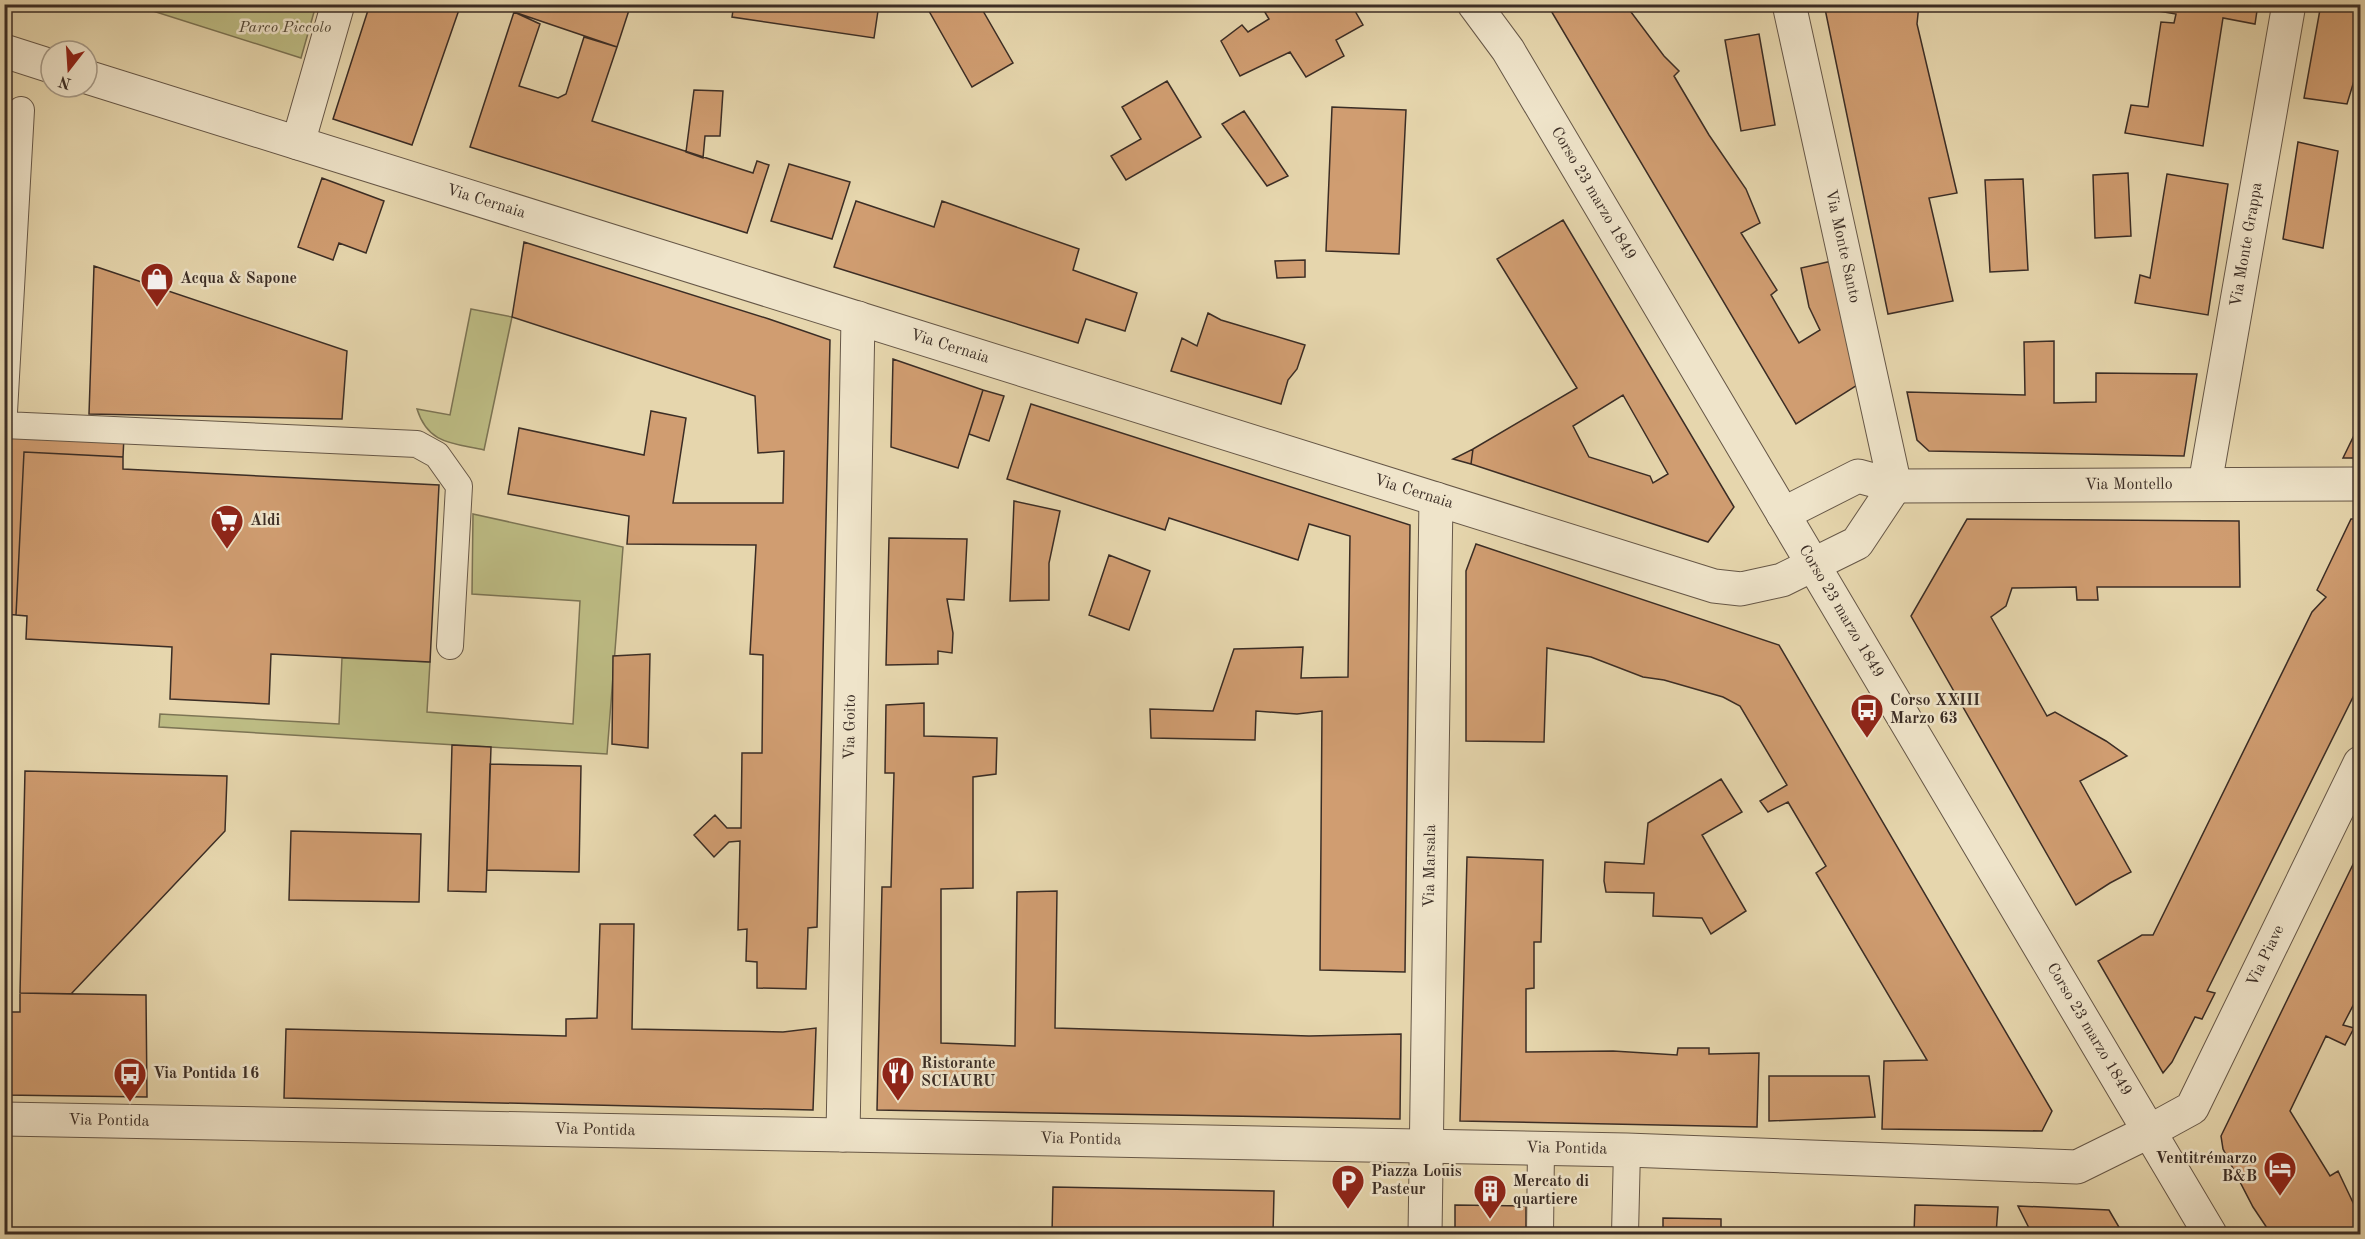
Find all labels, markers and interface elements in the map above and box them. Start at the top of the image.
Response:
park label: Parco Piccolo [238,20,331,36]
north arrow [39,39,99,99]
text: N [56,72,73,91]
street label: Corso 23 marzo 1849 [1548,124,1639,263]
street label: Via Monte Grappa [2228,181,2266,308]
street label: Via Cernaia [444,182,527,222]
street label: Via Monte Santo [1822,188,1863,305]
shop icon: Acqua & Sapone [139,261,175,308]
place label: Acqua & Sapone [180,271,297,287]
street label: Via Cernaia [908,327,991,367]
street label: Via Cernaia [1372,472,1455,512]
street label: Via Montello [2085,477,2173,493]
supermarket icon: Aldi [209,503,245,550]
place label: Aldi [250,513,281,529]
street label: Corso 23 marzo 1849 [1795,542,1886,681]
bus stop icon: Corso XXIII Marzo 63 [1849,692,1885,739]
place label: Corso XXIII Marzo 63 [1890,693,1980,727]
street label: Via Goito [842,694,859,760]
street label: Via Marsala [1422,824,1439,908]
street label: Via Piave [2244,923,2288,989]
street label: Corso 23 marzo 1849 [2043,960,2134,1099]
restaurant icon: Ristorante SCIAURU [880,1055,916,1102]
bus stop icon: Via Pontida 16 [112,1056,148,1103]
place label: Ristorante SCIAURU [921,1056,996,1090]
place label: Via Pontida 16 [153,1066,259,1082]
street label: Via Pontida [68,1112,150,1130]
street label: Via Pontida [554,1122,636,1139]
street label: Via Pontida [1040,1131,1122,1148]
street label: Via Pontida [1526,1140,1608,1158]
hotel icon: Ventitrémarzo B&B [2262,1150,2298,1197]
place label: Ventitrémarzo B&B [2156,1151,2257,1185]
parking icon: Piazza Louis Pasteur [1330,1163,1366,1210]
place label: Piazza Louis Pasteur [1371,1164,1462,1198]
building icon: Mercato di quartiere [1472,1173,1508,1220]
place label: Mercato di quartiere [1513,1174,1589,1208]

